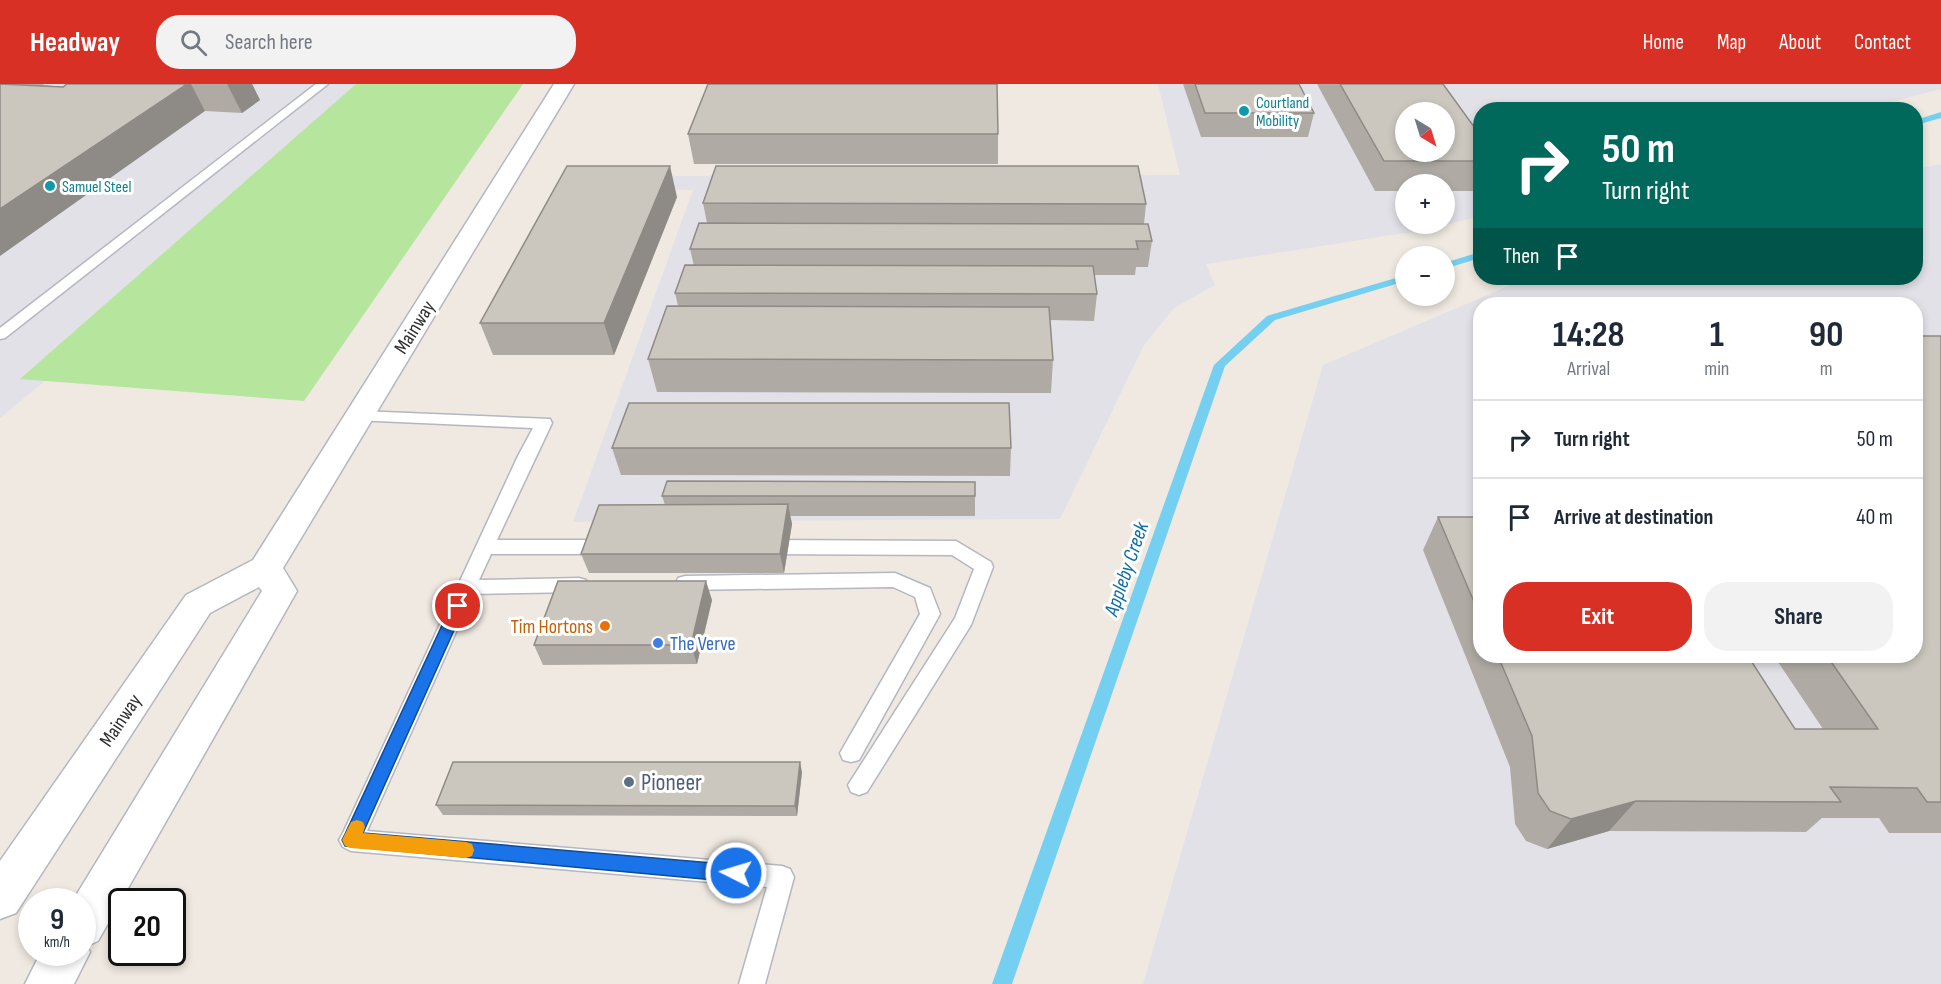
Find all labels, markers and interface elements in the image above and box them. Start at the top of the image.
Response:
search box [156,15,576,69]
text: Headway [30,26,120,59]
icon: search [177,26,210,59]
text: Search here [225,29,312,56]
text: Home [1643,30,1684,55]
text: Map [1717,30,1746,55]
text: About [1779,30,1821,55]
text: Contact [1854,30,1911,55]
place label: Courtland Mobility [1256,94,1309,131]
north arrow [1395,102,1455,162]
map controls [1395,102,1455,306]
marker: Courtland Mobility [1237,104,1251,118]
text: 50 m [1602,124,1675,175]
icon: right [1503,126,1581,204]
button: + [1395,174,1455,234]
text: Turn right [1602,175,1689,207]
place label: Samuel Steel [62,178,131,197]
marker: Samuel Steel [43,179,57,193]
icon: arrive [1551,240,1584,273]
text: Then [1503,243,1539,270]
button: − [1395,246,1455,306]
street label: Mainway [389,296,441,359]
text: 14:28 [1553,314,1625,357]
text: 1 [1710,314,1724,357]
text: 90 [1809,314,1843,357]
text: Arrival [1567,357,1610,381]
text: min [1704,357,1729,381]
text: m [1820,357,1833,381]
icon: right [1503,423,1536,456]
text: Turn right [1554,426,1630,453]
text: 50 m [1857,426,1893,453]
icon: arrive [1503,501,1536,534]
text: Arrive at destination [1554,504,1713,531]
text: 40 m [1856,504,1893,531]
water label: Appleby Creek [1098,518,1155,620]
pin [432,580,483,631]
button: Exit [1503,582,1692,651]
button: Share [1704,582,1893,651]
icon: arrive [441,589,474,622]
place label: Tim Hortons [511,615,593,639]
marker: Tim Hortons [598,619,612,633]
place label: The Verve [670,632,736,656]
marker: The Verve [651,636,665,650]
street label: Mainway [95,690,147,751]
place label: Pioneer [641,768,702,797]
marker: Pioneer [622,775,636,789]
position arrow [704,841,768,905]
speed limit sign: 20 [108,888,186,966]
text: 9 [50,902,64,938]
text: km/h [44,933,70,952]

